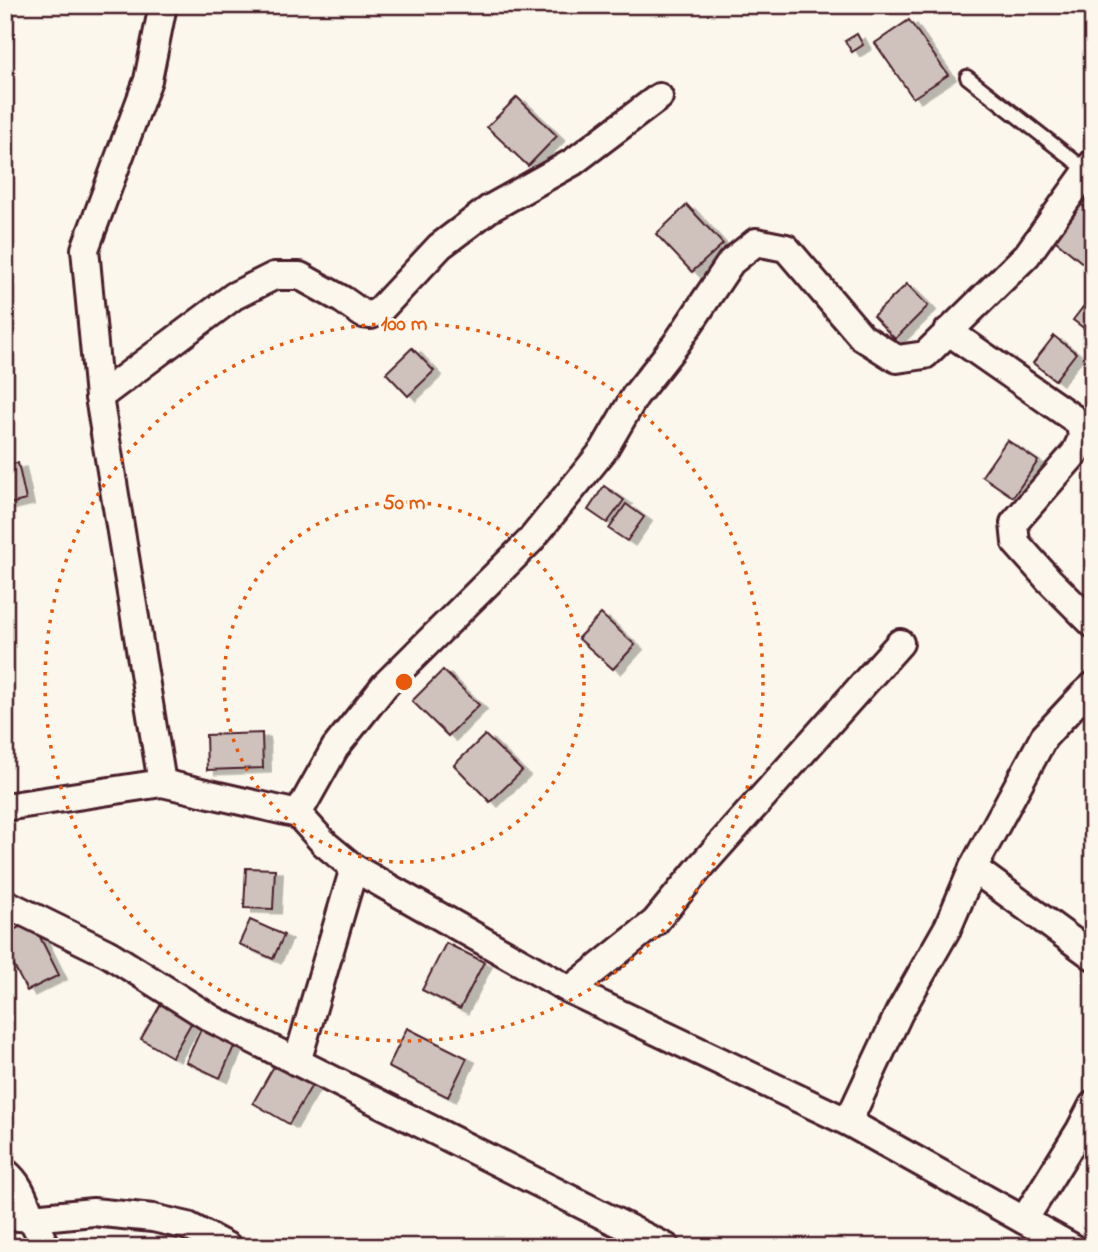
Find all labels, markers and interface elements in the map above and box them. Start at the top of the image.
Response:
text: 100 m [381,310,427,340]
text: 50 m [383,489,425,519]
centre of rings [392,670,416,694]

